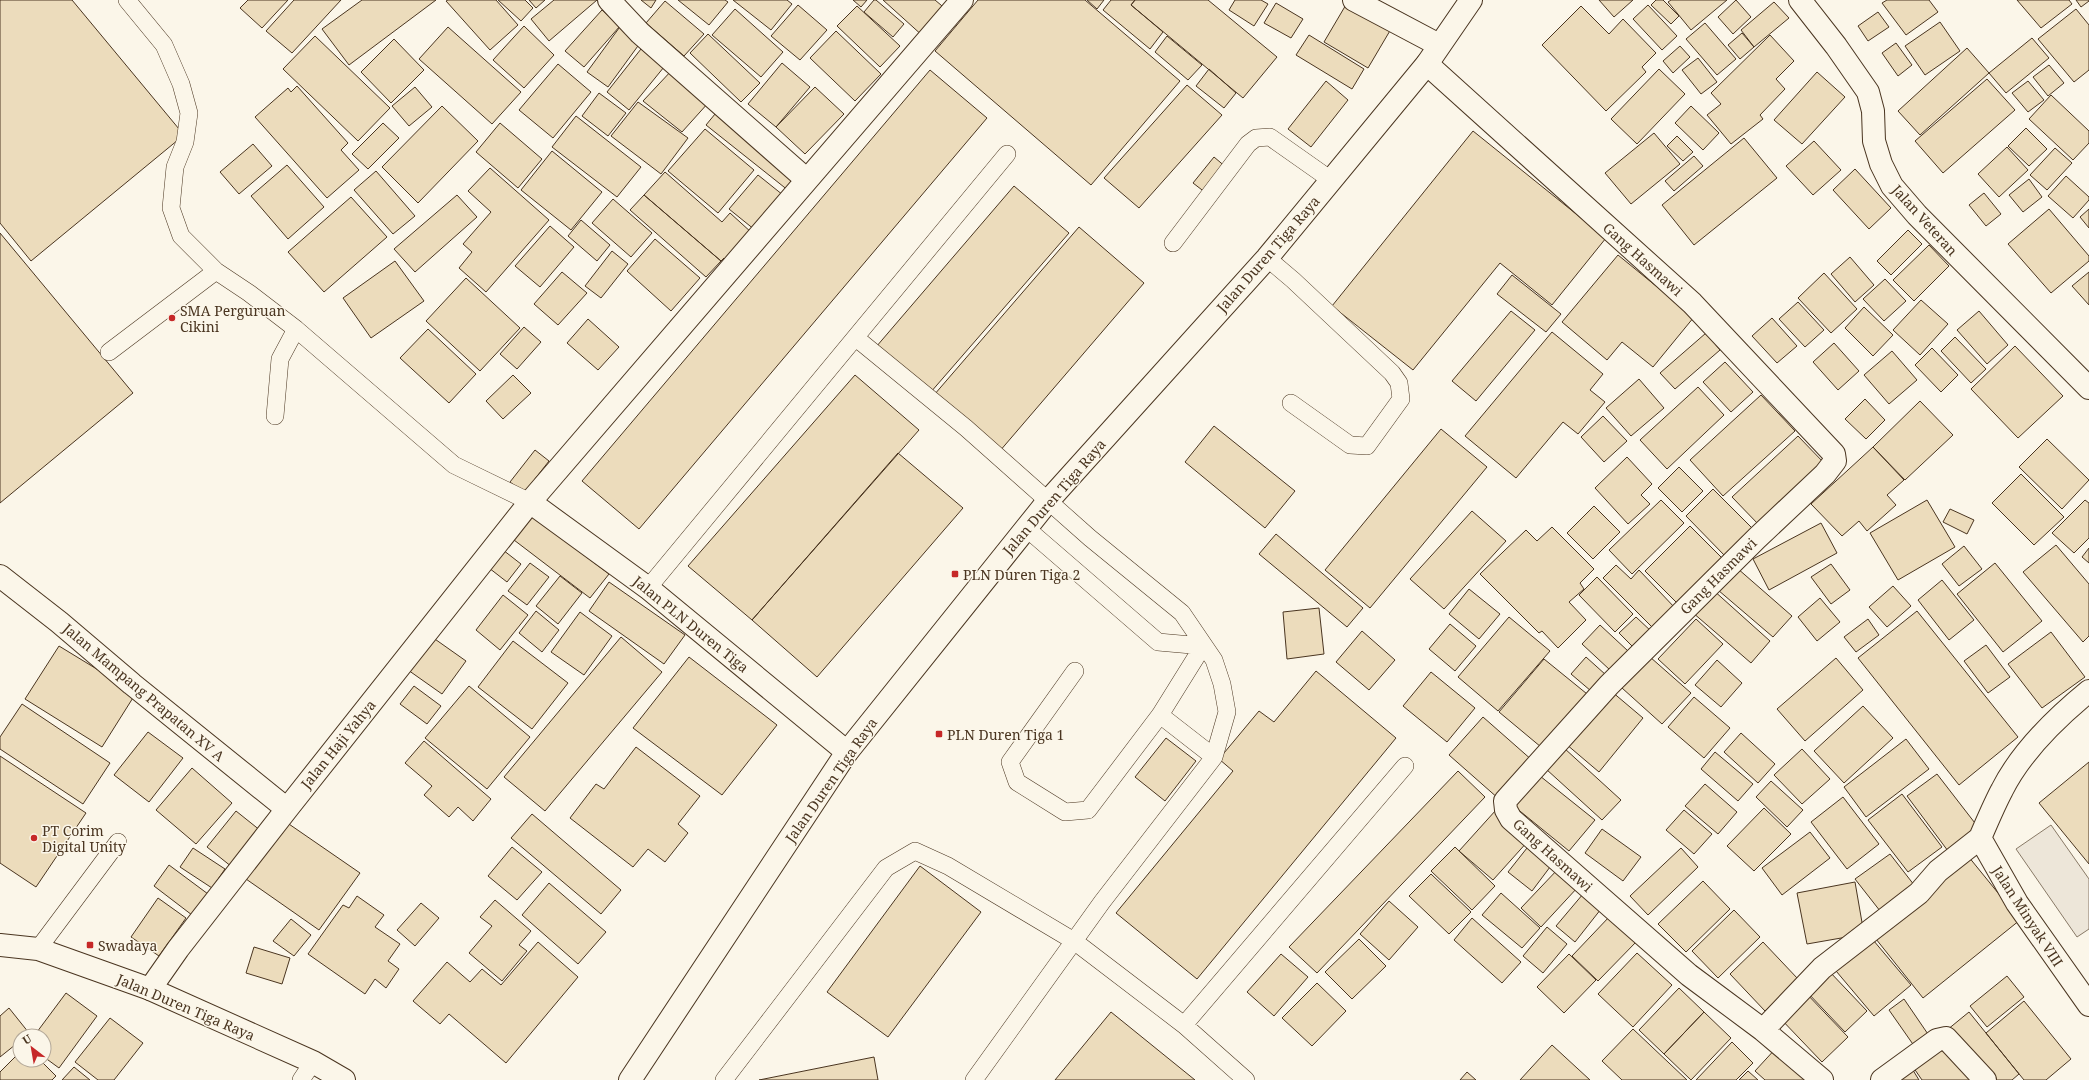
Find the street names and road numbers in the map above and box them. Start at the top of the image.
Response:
street label: Jalan Veteran [1887,180,1962,260]
street label: Jalan Duren Tiga Raya [1212,192,1324,317]
street label: Gang Hasmawi [1599,218,1687,300]
street label: Jalan Duren Tiga Raya [998,435,1110,560]
street label: Gang Hasmawi [1676,533,1761,618]
street label: Jalan PLN Duren Tiga [628,571,753,677]
street label: Jalan Mampang Prapatan XV A [58,618,229,765]
street label: Jalan Haji Yahya [296,695,380,793]
street label: Jalan Duren Tiga Raya [780,714,881,847]
street label: Gang Hasmawi [1509,814,1597,896]
street label: Jalan Minyak VIII [1988,861,2068,970]
street label: Jalan Duren Tiga Raya [113,969,258,1045]

